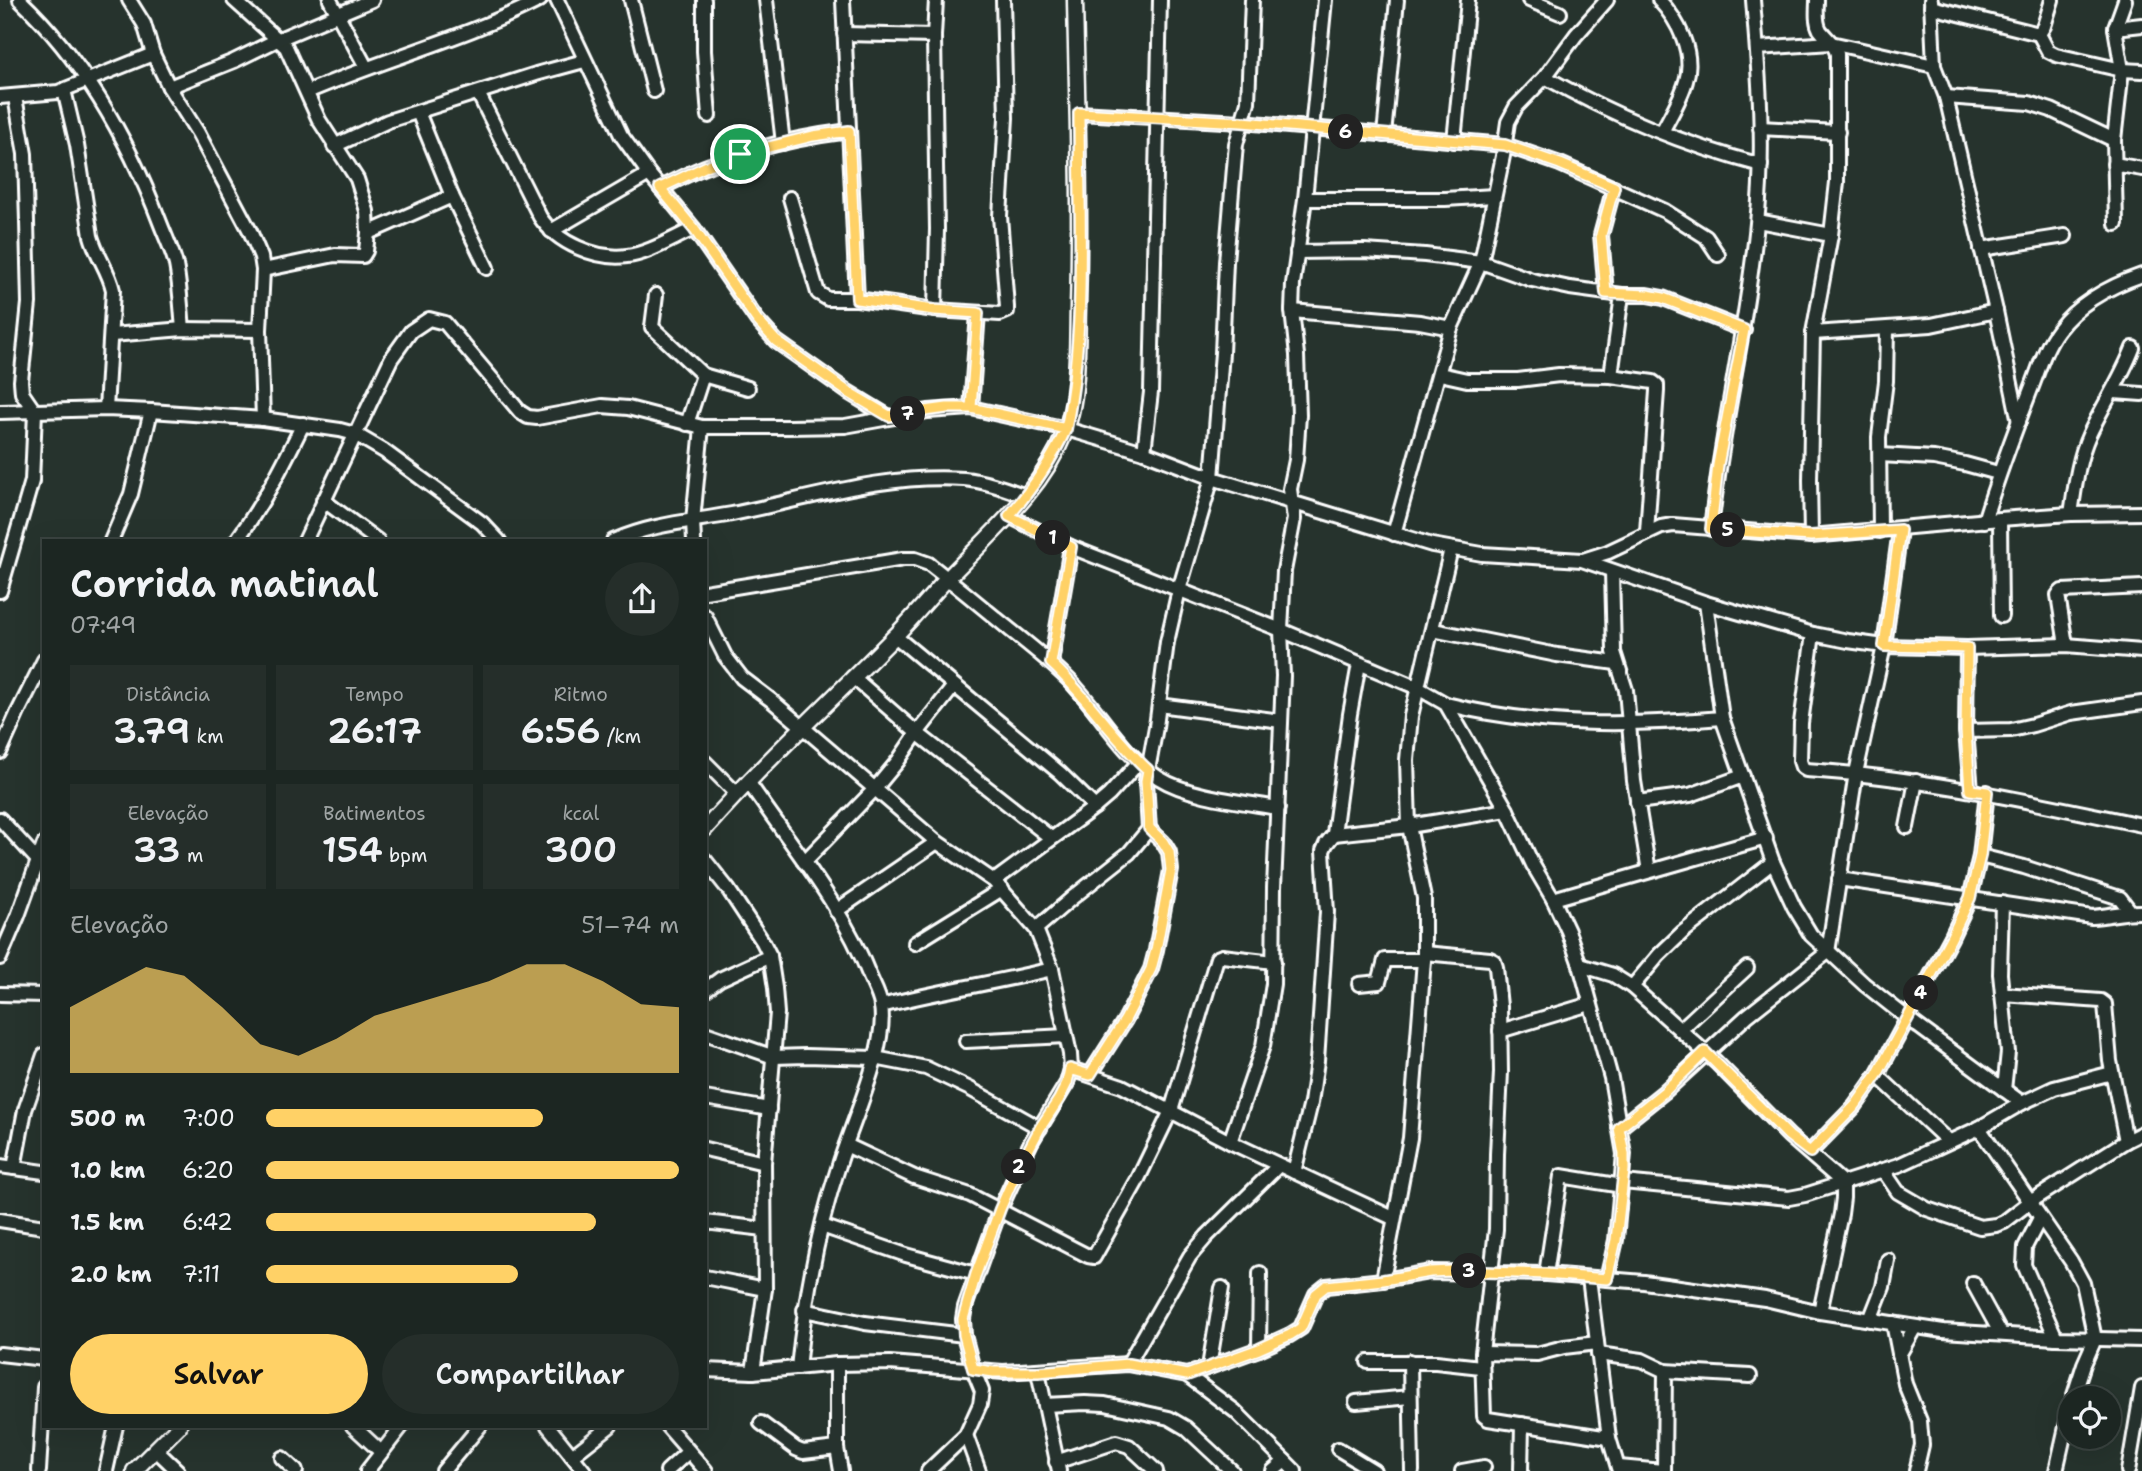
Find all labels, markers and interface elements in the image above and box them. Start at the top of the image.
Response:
pin: 6 [1328,114,1364,150]
text: 6 [1339,119,1352,144]
pin [710,124,770,184]
icon: arrive [721,135,759,173]
pin: 7 [890,396,926,432]
text: 7 [901,401,914,426]
pin: 5 [1710,512,1746,548]
text: 5 [1722,517,1733,542]
pin: 1 [1036,520,1070,556]
text: 1 [1048,525,1057,550]
text: Corrida matinal [70,558,379,609]
button: share [605,562,679,636]
text: 07:49 [70,610,136,640]
text: Distância [126,682,210,707]
text: Tempo [345,682,404,707]
text: Ritmo [554,682,608,707]
text: 3.79 [113,707,190,754]
text: 26:17 [327,707,422,754]
text: 6:56 [521,707,601,754]
text: km [190,724,224,749]
text: /km [601,724,641,749]
text: Elevação [127,801,209,826]
text: Batimentos [323,801,426,826]
text: kcal [562,801,599,826]
text: 33 [133,826,181,873]
text: 154 [322,826,383,873]
text: 300 [544,826,617,873]
text: m [181,843,203,868]
text: bpm [383,843,427,868]
text: Elevação [70,910,169,940]
text: 51–74 m [581,910,679,940]
pin: 4 [1904,976,1938,1010]
text: 4 [1914,980,1927,1005]
text: 500 m [70,1103,145,1133]
text: 7:00 [182,1103,235,1133]
pin: 2 [1002,1150,1036,1184]
text: 2 [1012,1154,1025,1179]
text: 1.0 km [70,1155,145,1185]
text: 6:20 [182,1155,234,1185]
text: 1.5 km [70,1207,144,1237]
text: 6:42 [182,1207,233,1237]
pin: 3 [1452,1254,1486,1288]
text: 3 [1462,1258,1475,1283]
text: 2.0 km [70,1259,152,1289]
text: 7:11 [182,1259,220,1289]
button: Salvar [70,1334,368,1414]
button: Compartilhar [382,1334,679,1414]
map controls [2058,1386,2121,1449]
button: locate [2058,1386,2121,1449]

